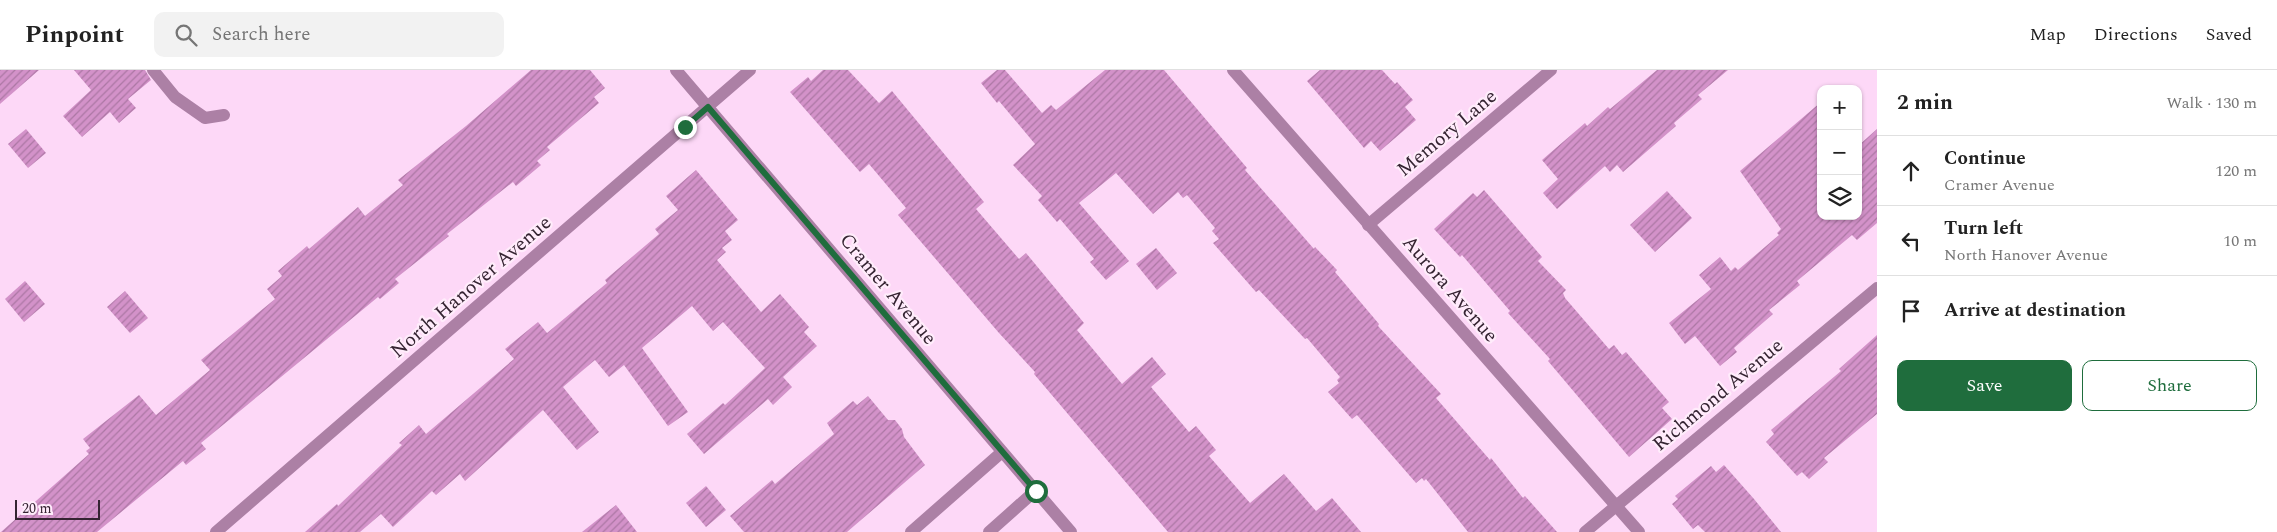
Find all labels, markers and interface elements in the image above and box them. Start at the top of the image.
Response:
search box [154,12,504,57]
text: Pinpoint [25,17,124,53]
text: Search here [212,20,310,49]
icon: search [172,21,200,49]
text: Map [2030,21,2066,48]
text: Directions [2094,21,2178,48]
text: Saved [2206,21,2252,48]
street label: Memory Lane [1390,82,1504,184]
map controls [1817,85,1862,220]
button: + [1817,85,1862,130]
text: 2 min [1897,87,1953,119]
text: Walk · 130 m [2166,91,2257,115]
route end [674,116,697,139]
button: − [1817,130,1862,175]
text: Continue [1944,144,2026,173]
icon: ahead [1897,157,1925,185]
text: 120 m [2215,159,2257,183]
text: Cramer Avenue [1944,173,2055,197]
button: layers [1817,175,1862,220]
street label: North Hanover Avenue [384,208,558,366]
text: Turn left [1944,214,2023,243]
street label: Cramer Avenue [832,226,944,352]
icon: left [1897,227,1925,255]
street label: Aurora Avenue [1395,229,1505,349]
text: 10 m [2223,229,2257,253]
text: North Hanover Avenue [1944,243,2108,267]
text: Arrive at destination [1944,296,2126,325]
icon: arrive [1897,297,1925,325]
street label: Richmond Avenue [1646,331,1790,459]
button: Save [1897,360,2072,411]
button: Share [2082,360,2257,411]
route start [1025,480,1048,503]
scale bar [15,497,100,520]
text: 20 m [22,498,52,519]

